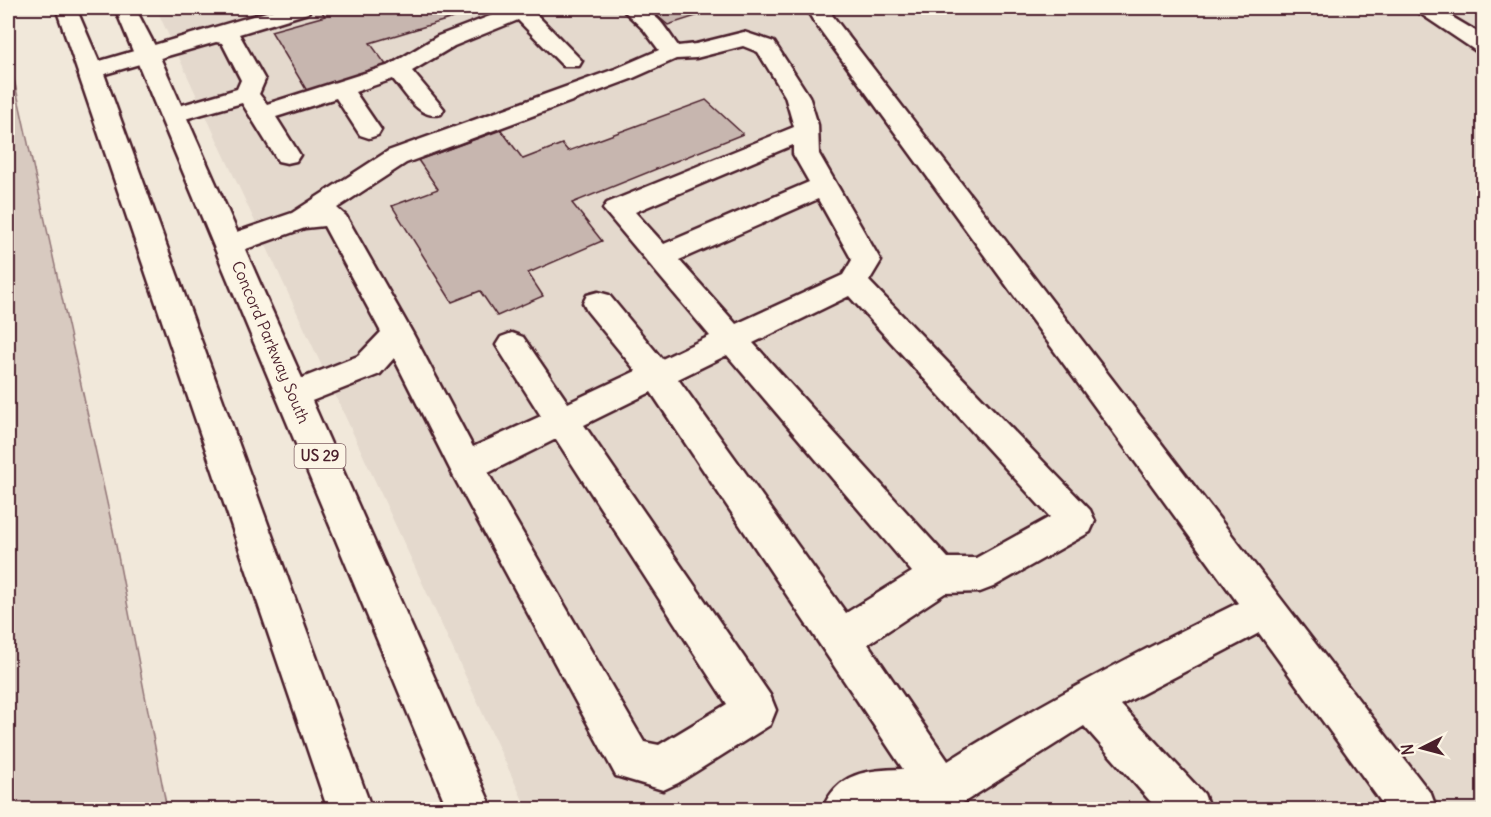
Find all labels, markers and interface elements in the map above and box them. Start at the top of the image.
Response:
street label: Concord Parkway South [228,258,314,426]
road number: US 29 [294,444,346,468]
north arrow [1392,718,1452,778]
text: N [1397,743,1418,756]

